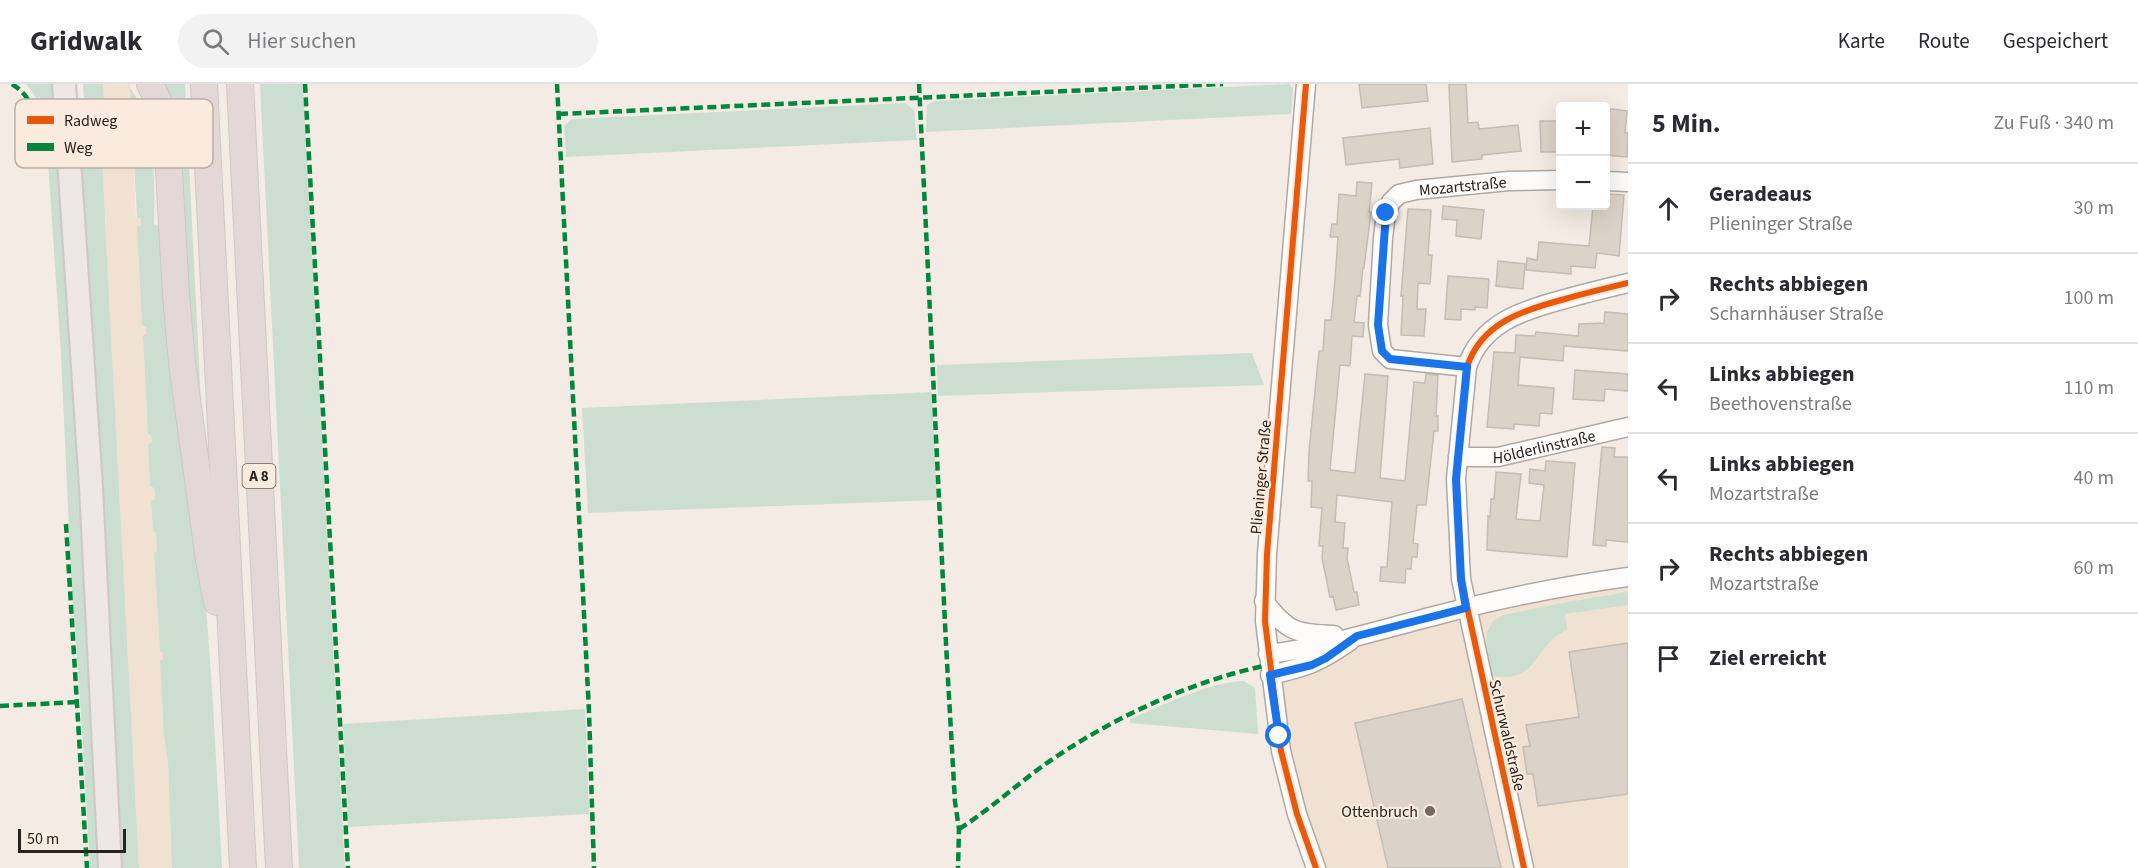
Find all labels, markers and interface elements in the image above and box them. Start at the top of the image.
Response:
search box [178,14,598,68]
text: Gridwalk [30,21,142,61]
icon: search [199,25,232,58]
text: Hier suchen [247,25,356,57]
text: Karte [1838,26,1885,56]
text: Route [1918,26,1970,56]
text: Gespeichert [2003,26,2108,56]
legend [15,99,213,168]
map controls [1556,102,1610,210]
button: + [1556,102,1610,156]
text: 5 Min. [1652,105,1721,142]
text: Zu Fuß · 340 m [1993,109,2114,137]
text: Radweg [64,110,117,132]
text: Weg [64,137,92,159]
button: − [1556,156,1610,210]
street label: Mozartstraße [1418,171,1507,202]
text: Geradeaus [1709,178,1812,210]
icon: ahead [1652,192,1685,225]
text: 30 m [2074,194,2114,222]
route end [1372,199,1398,225]
text: Plieninger Straße [1709,210,1853,238]
text: Rechts abbiegen [1709,268,1868,300]
icon: right [1652,282,1685,315]
text: 100 m [2064,284,2114,312]
text: Scharnhäuser Straße [1709,300,1884,328]
text: Links abbiegen [1709,358,1855,390]
icon: left [1652,372,1685,405]
text: 110 m [2064,374,2114,402]
text: Beethovenstraße [1709,390,1852,418]
street label: Plieninger Straße [1245,419,1277,535]
street label: Hölderlinstraße [1493,425,1598,469]
text: Links abbiegen [1709,448,1855,480]
icon: left [1652,462,1685,495]
road number: A 8 [242,464,276,488]
text: 40 m [2074,464,2114,492]
text: Mozartstraße [1709,480,1819,508]
text: Rechts abbiegen [1709,538,1868,570]
icon: right [1652,552,1685,585]
text: 60 m [2074,554,2114,582]
text: Mozartstraße [1709,570,1819,598]
icon: arrive [1652,642,1685,675]
text: Ziel erreicht [1709,642,1827,674]
street label: Schurwaldstraße [1484,677,1531,793]
route start [1265,722,1291,748]
place label: Ottenbruch [1341,801,1418,823]
marker: Ottenbruch [1423,804,1437,818]
scale bar [18,826,126,854]
text: 50 m [27,828,59,850]

